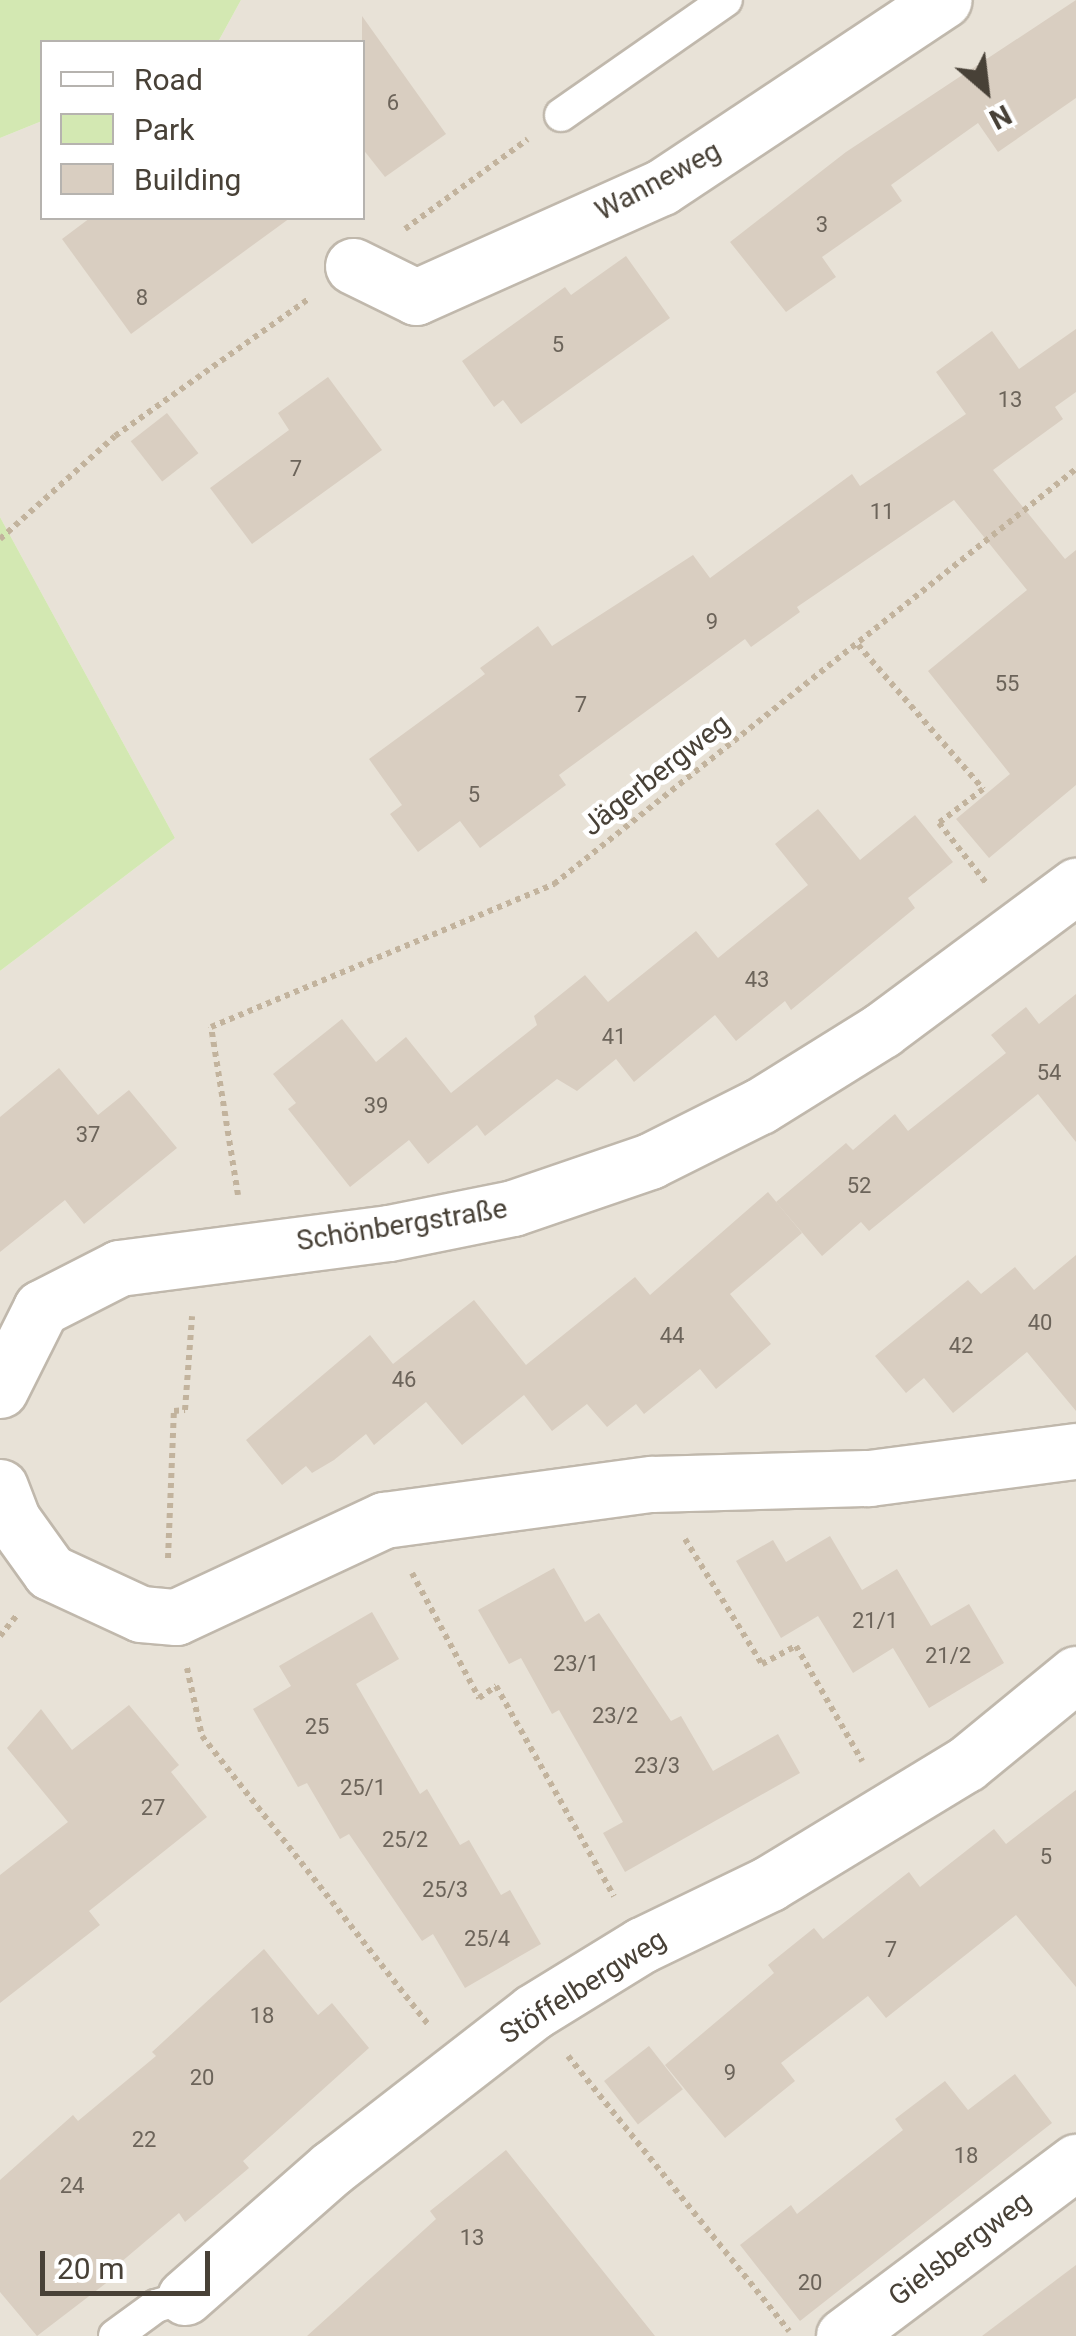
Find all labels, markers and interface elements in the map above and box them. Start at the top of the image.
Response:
legend [40,40,365,220]
north arrow [936,40,1036,140]
text: Road [134,62,203,97]
house number: 6 [387,90,399,116]
text: N [984,98,1017,136]
text: Park [134,112,194,147]
street label: Wanneweg [590,134,726,228]
text: Building [134,162,241,197]
house number: 3 [816,212,828,238]
house number: 8 [136,285,148,311]
house number: 5 [552,332,564,358]
house number: 13 [998,387,1022,413]
house number: 7 [290,456,302,482]
house number: 11 [870,499,894,525]
house number: 9 [706,609,718,635]
house number: 55 [995,671,1019,697]
house number: 7 [575,692,587,718]
street label: Jägerbergweg [576,707,736,843]
house number: 5 [468,782,480,808]
house number: 43 [745,967,769,993]
house number: 41 [602,1024,626,1050]
house number: 54 [1037,1060,1061,1086]
house number: 39 [364,1093,388,1119]
house number: 37 [76,1122,100,1148]
house number: 52 [847,1173,871,1199]
street label: Schönbergstraße [294,1192,510,1258]
house number: 40 [1028,1310,1052,1336]
house number: 44 [660,1323,684,1349]
house number: 42 [949,1333,973,1359]
house number: 46 [392,1367,416,1393]
house number: 21/1 [852,1608,898,1634]
house number: 21/2 [925,1643,971,1669]
house number: 23/1 [553,1651,599,1677]
house number: 23/2 [592,1703,638,1729]
house number: 25 [305,1714,329,1740]
house number: 23/3 [634,1753,680,1779]
house number: 25/1 [340,1775,386,1801]
house number: 27 [141,1795,165,1821]
house number: 25/2 [382,1827,428,1853]
house number: 5 [1040,1844,1052,1870]
house number: 25/3 [422,1877,468,1903]
street label: Stöffelbergweg [494,1923,672,2051]
house number: 25/4 [464,1926,510,1952]
house number: 7 [885,1937,897,1963]
house number: 18 [250,2003,274,2029]
house number: 9 [724,2060,736,2086]
house number: 20 [190,2065,214,2091]
house number: 22 [132,2127,156,2153]
house number: 18 [954,2143,978,2169]
house number: 24 [60,2173,84,2199]
street label: Gielsbergweg [882,2185,1038,2313]
house number: 13 [460,2225,484,2251]
scale bar [45,2231,215,2293]
text: 20 m [57,2251,124,2286]
house number: 20 [798,2270,822,2296]

